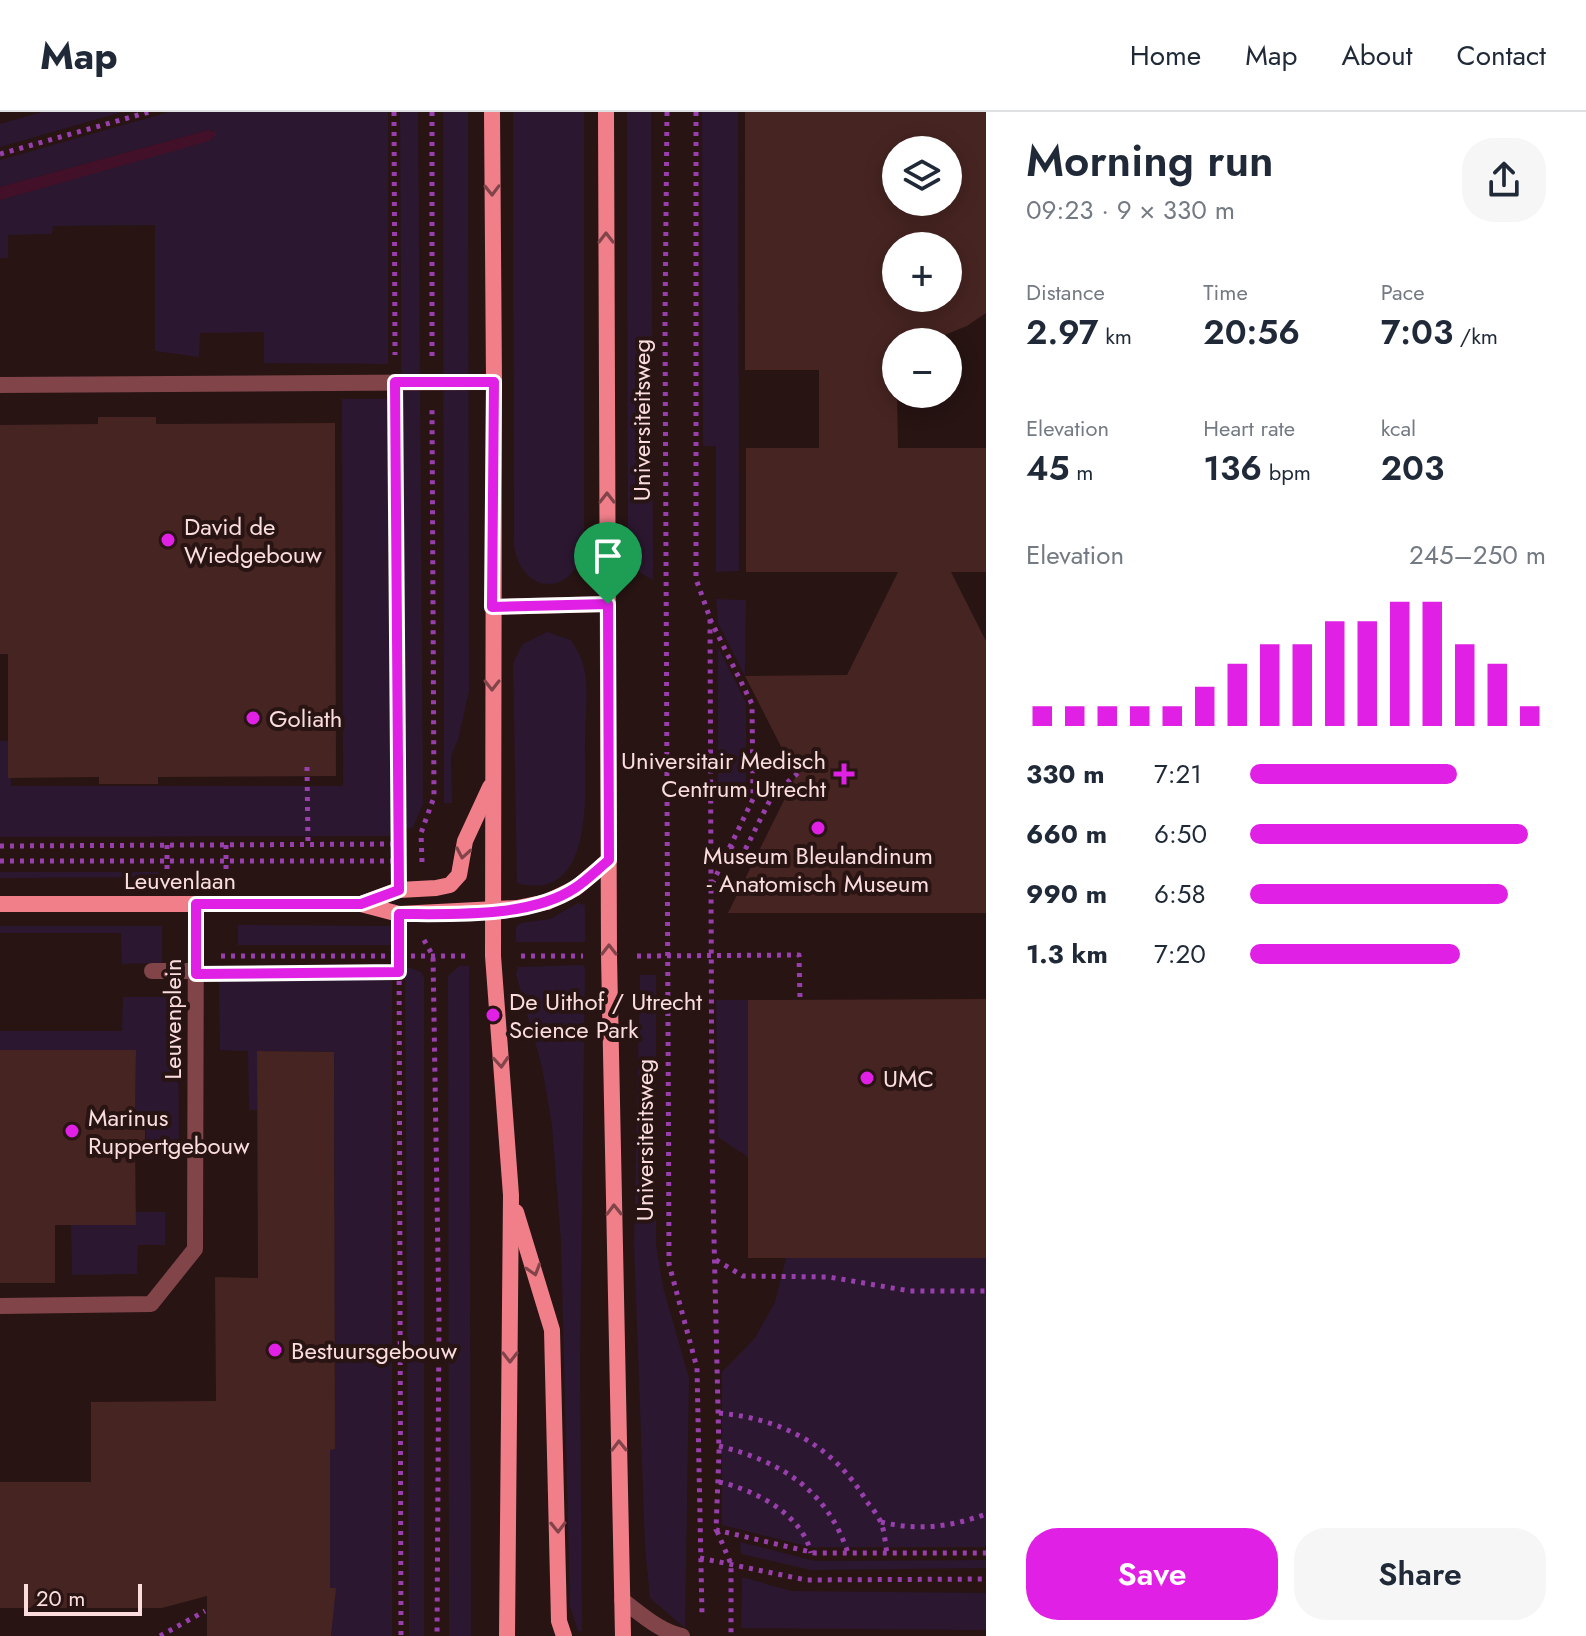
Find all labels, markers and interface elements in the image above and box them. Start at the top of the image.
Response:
text: Map [40,28,118,83]
text: Home [1130,35,1201,76]
text: Map [1245,35,1297,76]
text: About [1341,35,1413,76]
text: Contact [1457,35,1546,76]
text: Morning run [1026,129,1274,193]
map controls [882,136,962,408]
button: layers [882,136,962,216]
button: share [1462,138,1546,222]
one-way arrow [483,184,501,197]
text: 09:23 · 9 × 330 m [1026,191,1235,229]
one-way arrow [597,231,615,244]
button: + [882,232,962,312]
text: Distance [1026,276,1105,308]
text: Time [1203,276,1248,308]
text: Pace [1381,276,1424,308]
text: 2.97 [1026,308,1099,357]
text: 20:56 [1203,308,1300,357]
text: 7:03 [1381,308,1453,357]
text: km [1099,320,1132,352]
text: /km [1453,320,1498,352]
button: − [882,328,962,408]
street label: Universiteitsweg [624,339,659,501]
text: Elevation [1026,412,1109,444]
text: Heart rate [1203,412,1295,444]
text: kcal [1381,412,1416,444]
text: 45 [1026,444,1070,493]
text: 136 [1203,444,1262,493]
text: 203 [1381,444,1444,493]
text: m [1070,456,1093,488]
text: bpm [1262,456,1311,488]
one-way arrow [598,491,616,504]
place label: David de Wiedgebouw [184,509,322,572]
pin [574,522,642,604]
marker: David de Wiedgebouw [159,531,177,549]
icon: arrive [586,534,630,578]
text: Elevation [1026,536,1124,574]
text: 245–250 m [1409,536,1546,574]
one-way arrow [483,679,501,692]
place label: Goliath [269,701,342,736]
marker: Goliath [244,709,262,727]
place label: Universitair Medisch Centrum Utrecht [621,743,826,806]
text: 330 m [1026,755,1105,793]
text: 7:21 [1154,755,1202,793]
marker: Universitair Medisch Centrum Utrecht [833,763,855,785]
text: 660 m [1026,815,1107,853]
text: 6:50 [1154,815,1207,853]
marker: Museum Bleulandinum - Anatomisch Museum [809,819,827,837]
place label: Museum Bleulandinum - Anatomisch Museum [703,838,933,901]
one-way arrow [455,847,472,860]
street label: Leuvenlaan [124,863,236,898]
text: 990 m [1026,875,1107,913]
text: 6:58 [1154,875,1206,913]
text: 1.3 km [1026,935,1108,973]
text: 7:20 [1154,935,1206,973]
one-way arrow [600,943,618,956]
street label: Leuvenplein [155,958,190,1080]
place label: De Uithof / Utrecht Science Park [509,984,702,1047]
marker: De Uithof / Utrecht Science Park [484,1006,502,1024]
one-way arrow [492,1056,509,1069]
street label: Universiteitsweg [627,1059,662,1221]
place label: UMC [883,1061,934,1096]
marker: UMC [858,1069,876,1087]
place label: Marinus Ruppertgebouw [88,1100,250,1163]
marker: Marinus Ruppertgebouw [63,1122,81,1140]
one-way arrow [605,1203,623,1216]
one-way arrow [525,1262,541,1276]
place label: Bestuursgebouw [291,1333,458,1368]
marker: Bestuursgebouw [266,1341,284,1359]
one-way arrow [501,1351,519,1364]
one-way arrow [610,1439,628,1452]
one-way arrow [549,1521,567,1534]
button: Save [1026,1528,1278,1620]
button: Share [1294,1528,1546,1620]
scale bar [24,1580,142,1616]
text: 20 m [36,1582,85,1614]

